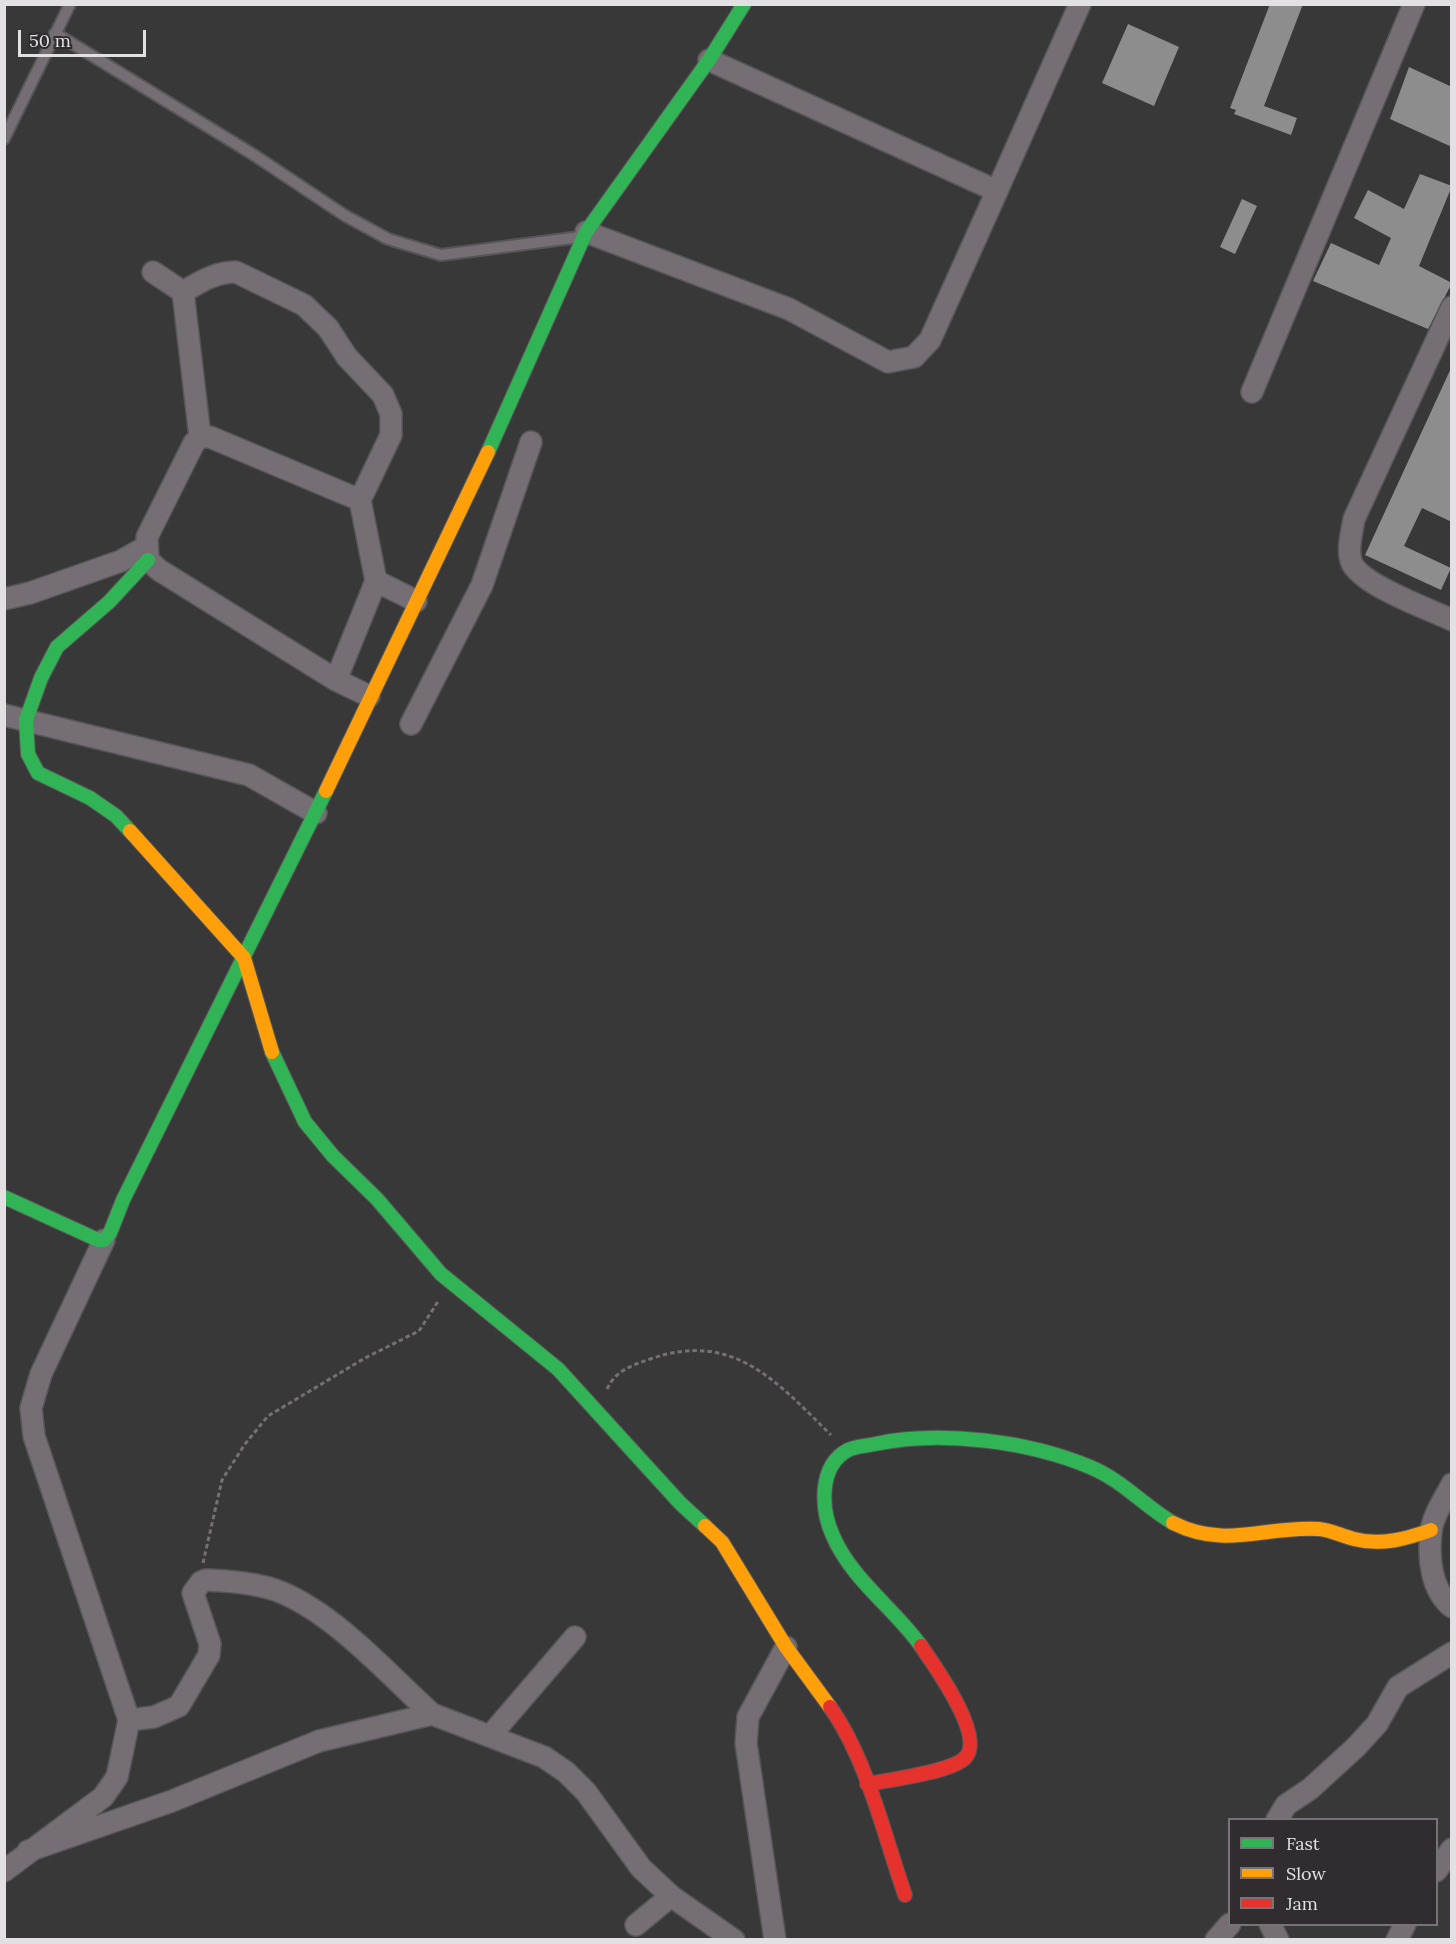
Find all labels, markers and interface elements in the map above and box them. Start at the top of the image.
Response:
scale bar [21,18,148,56]
text: 50 m [29,29,71,52]
legend [1228,1818,1438,1926]
text: Fast [1286,1832,1320,1855]
text: Slow [1286,1862,1326,1885]
text: Jam [1286,1892,1318,1915]

